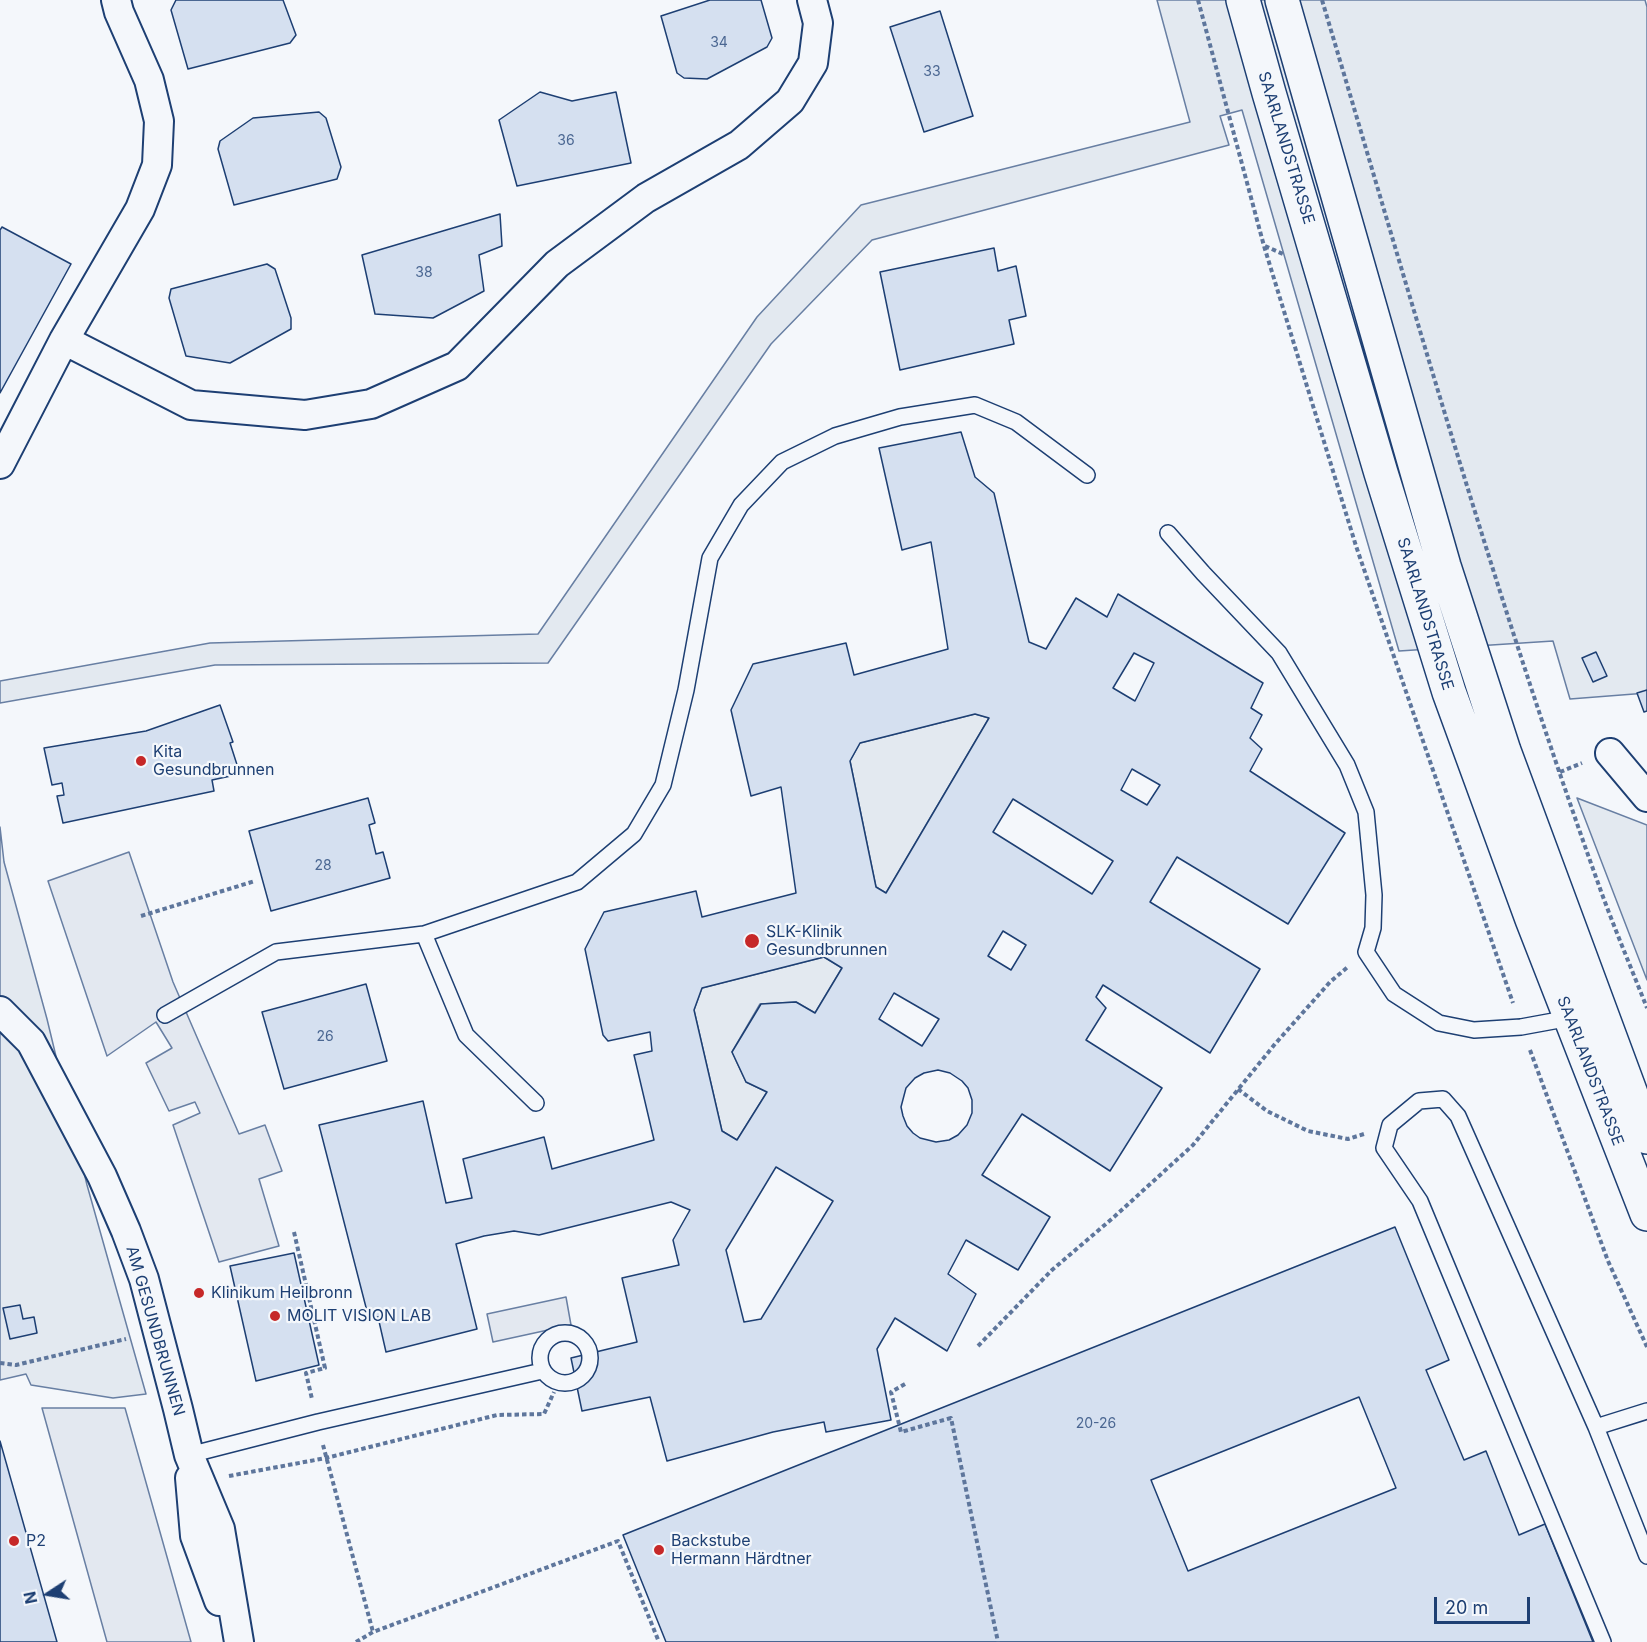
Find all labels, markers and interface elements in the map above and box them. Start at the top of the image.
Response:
house number: 34 [710,35,728,51]
house number: 33 [923,64,941,80]
street label: SAARLANDSTRASSE [1254,69,1318,227]
house number: 36 [557,133,575,149]
house number: 38 [415,265,433,281]
street label: SAARLANDSTRASSE [1393,535,1457,693]
place label: Kita Gesundbrunnen [153,742,274,780]
marker: Kita Gesundbrunnen [134,754,148,768]
house number: 28 [314,858,332,874]
place label: SLK-Klinik Gesundbrunnen [766,922,887,960]
marker: SLK-Klinik Gesundbrunnen [743,932,761,950]
street label: SAARLANDSTRASSE [1553,994,1627,1148]
house number: 26 [316,1029,334,1045]
street label: AM GESUNDBRUNNEN [122,1244,188,1418]
place label: Klinikum Heilbronn [211,1283,353,1303]
marker: Klinikum Heilbronn [192,1286,206,1300]
place label: MOLIT VISION LAB [287,1306,431,1326]
marker: MOLIT VISION LAB [268,1309,282,1323]
house number: 20-26 [1076,1416,1116,1432]
place label: P2 [26,1531,46,1551]
place label: Backstube Hermann Härdtner [671,1531,812,1569]
marker: P2 [7,1534,21,1548]
marker: Backstube Hermann Härdtner [652,1543,666,1557]
north arrow [18,1564,78,1624]
scale bar [1437,1585,1533,1623]
text: N [19,1590,41,1606]
text: 20 m [1445,1597,1488,1618]

